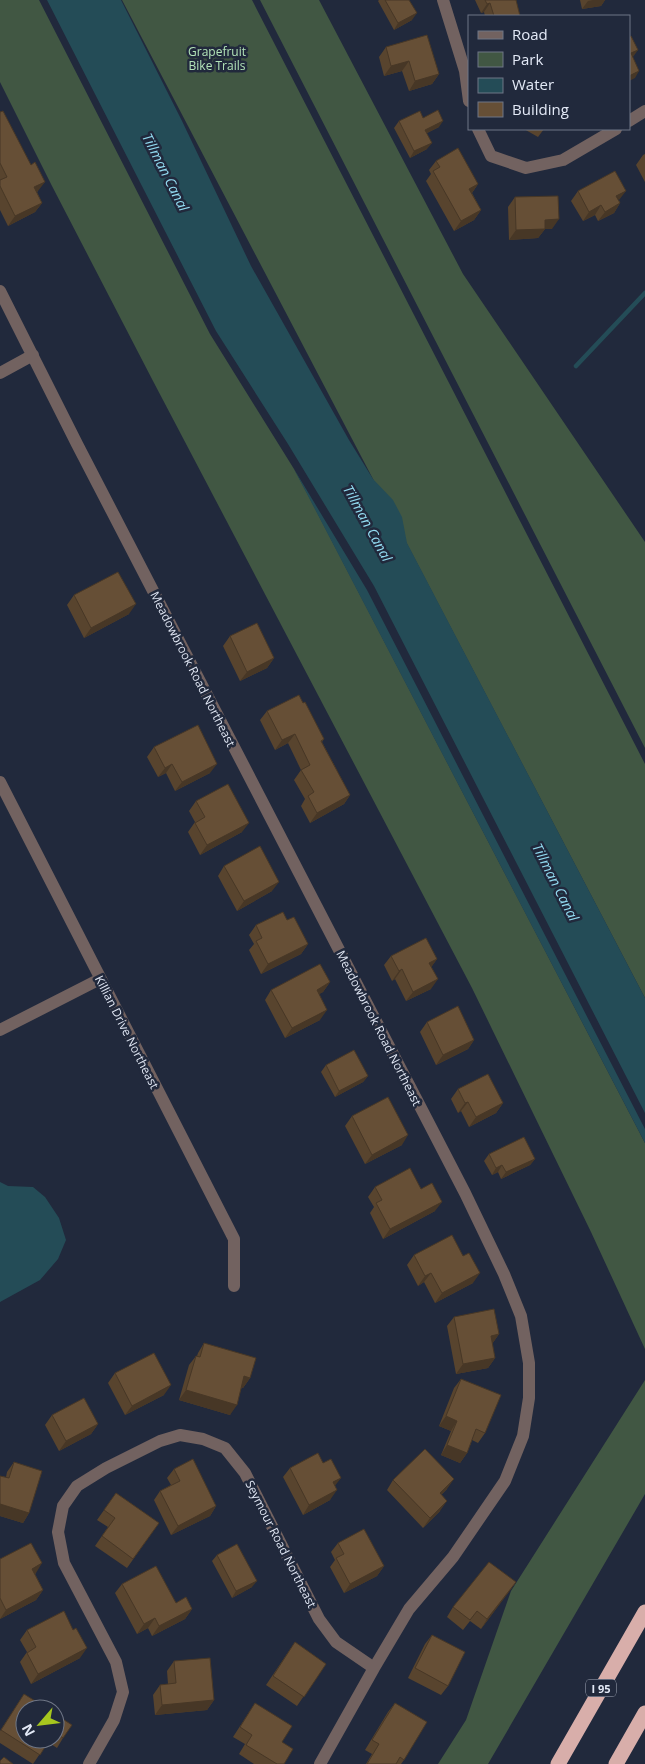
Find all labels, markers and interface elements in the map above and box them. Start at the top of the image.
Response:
legend [468,15,630,130]
text: Road [512,24,548,44]
park label: Grapefruit Bike Trails [188,43,246,74]
text: Park [512,49,543,69]
text: Water [512,74,554,94]
text: Building [512,99,569,119]
water label: Tillman Canal [138,130,194,215]
water label: Tillman Canal [339,481,397,565]
street label: Meadowbrook Road Northeast [146,588,240,750]
water label: Tillman Canal [528,840,584,925]
street label: Meadowbrook Road Northeast [332,947,426,1109]
street label: Killian Drive Northeast [91,972,163,1092]
street label: Seymour Road Northeast [241,1477,321,1611]
road number: I 95 [586,1680,616,1696]
north arrow [15,1699,65,1749]
text: N [17,1721,39,1740]

